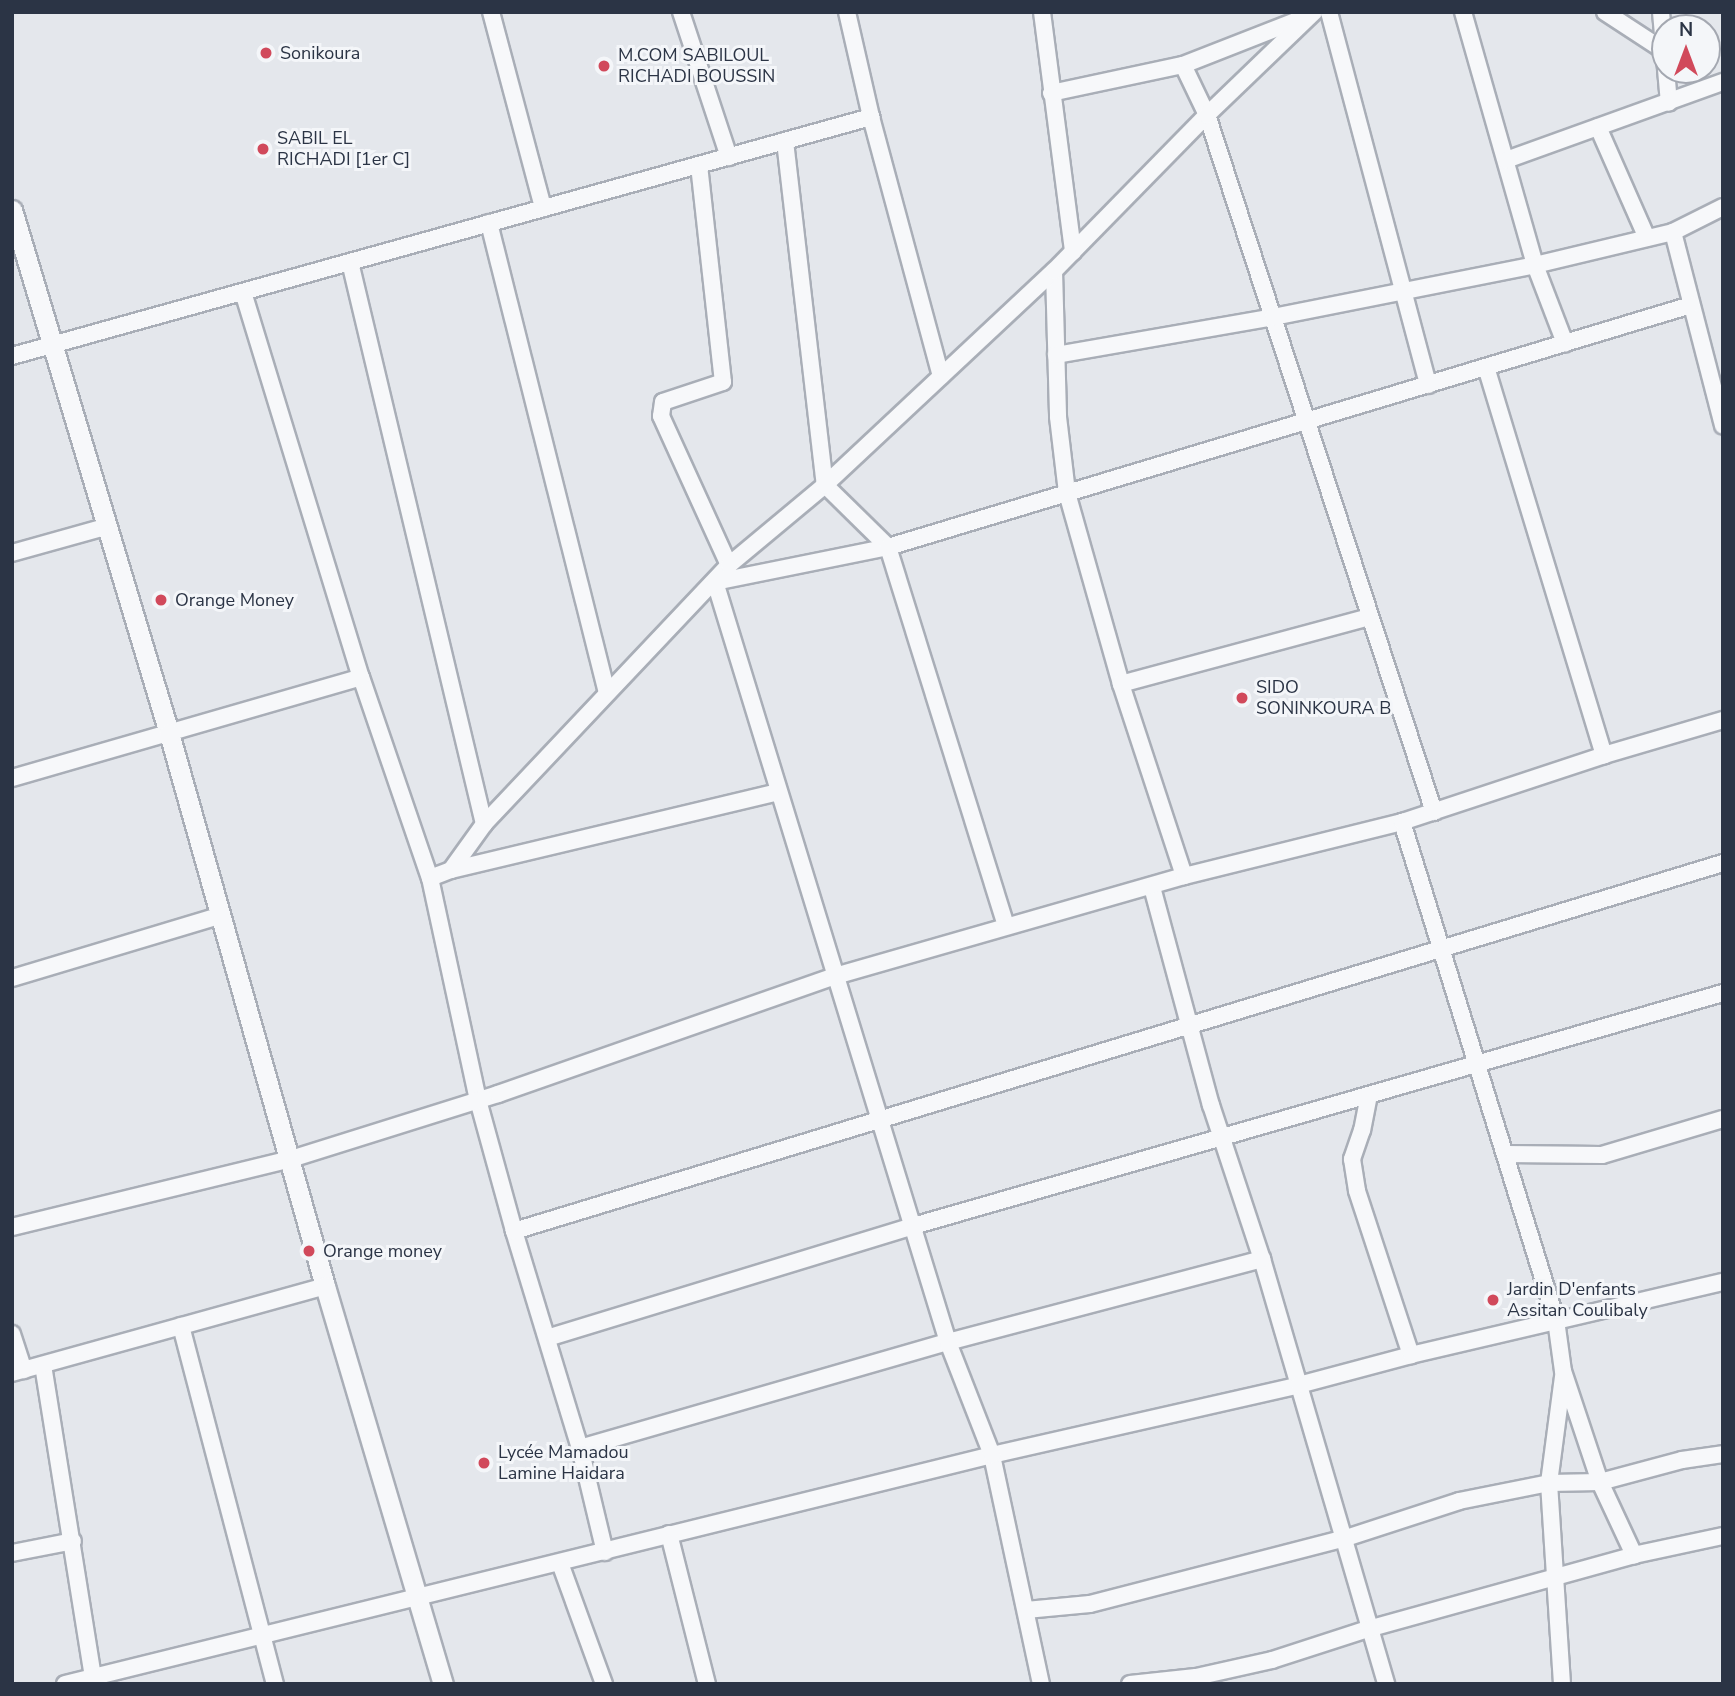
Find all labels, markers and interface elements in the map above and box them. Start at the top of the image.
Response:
north arrow [1651,14,1721,84]
text: N [1679,17,1693,43]
place label: Sonikoura [280,42,360,64]
marker: Sonikoura [258,45,274,61]
place label: M.COM SABILOUL RICHADI BOUSSIN [618,45,775,88]
marker: M.COM SABILOUL RICHADI BOUSSIN [596,58,612,74]
place label: SABIL EL RICHADI [1er C] [277,128,410,170]
marker: SABIL EL RICHADI [1er C] [255,141,271,157]
place label: Orange Money [175,589,294,611]
marker: Orange Money [153,592,169,608]
place label: SIDO SONINKOURA B [1256,677,1392,720]
marker: SIDO SONINKOURA B [1234,690,1250,706]
place label: Orange money [323,1240,442,1262]
marker: Orange money [301,1243,317,1259]
place label: Jardin D'enfants Assitan Coulibaly [1507,1279,1648,1322]
marker: Jardin D'enfants Assitan Coulibaly [1485,1292,1501,1308]
place label: Lycée Mamadou Lamine Haidara [498,1442,629,1484]
marker: Lycée Mamadou Lamine Haidara [476,1455,492,1471]

